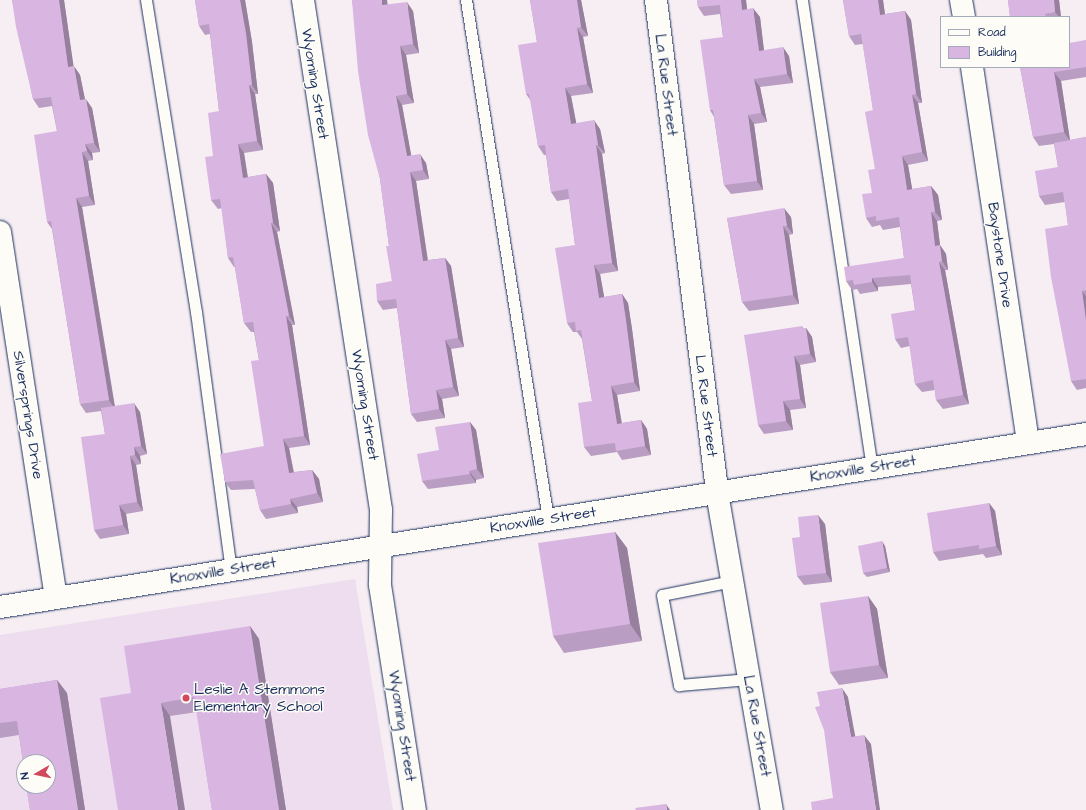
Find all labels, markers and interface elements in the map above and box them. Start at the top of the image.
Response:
legend [940,16,1070,68]
text: Road [978,24,1006,41]
street label: Wyoming Street [297,27,333,141]
street label: La Rue Street [651,33,681,137]
text: Building [978,44,1016,61]
street label: Baystone Drive [984,201,1016,309]
street label: Wyoming Street [347,348,383,462]
street label: Silversprings Drive [9,349,47,481]
street label: La Rue Street [691,354,721,458]
street label: Knoxville Street [809,452,917,486]
street label: Knoxville Street [489,503,597,537]
street label: Knoxville Street [169,554,277,588]
street label: Wyoming Street [384,669,420,783]
street label: La Rue Street [739,674,775,778]
place label: Leslie A Stemmons Elementary School [194,680,325,715]
marker: Leslie A Stemmons Elementary School [181,693,191,703]
north arrow [16,754,56,794]
text: N [17,771,33,780]

